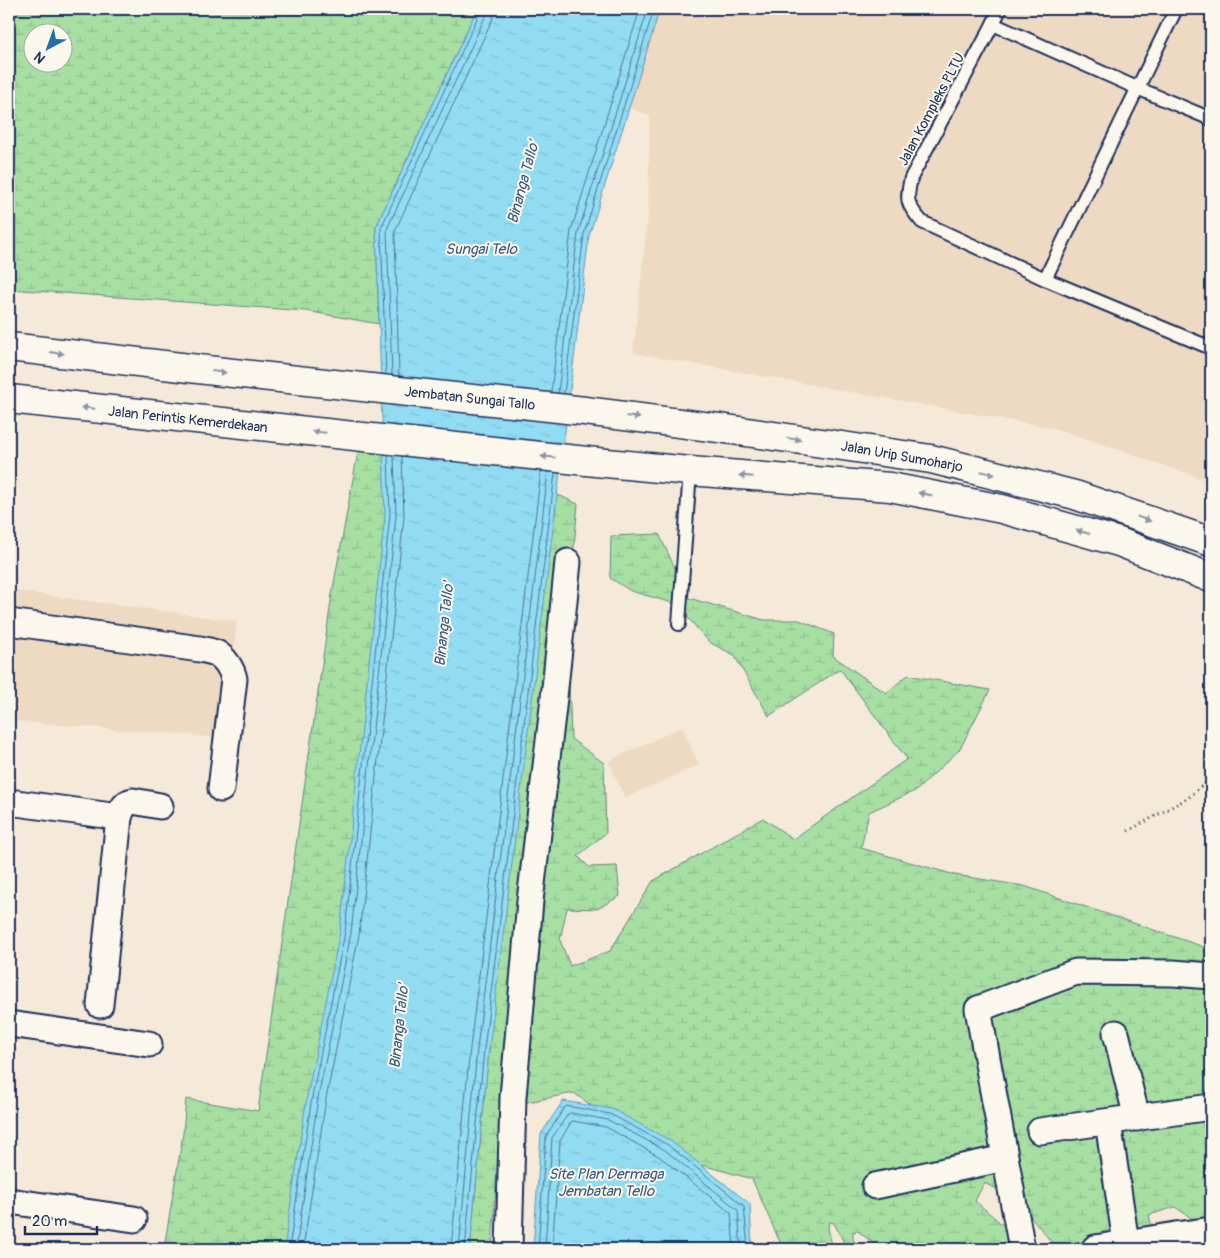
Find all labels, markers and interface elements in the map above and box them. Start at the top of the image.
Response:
north arrow [22,22,72,72]
text: N [31,48,49,67]
street label: Jalan Kompleks PLTU [895,50,968,168]
water label: Binanga Tallo' [503,137,544,226]
water label: Sungai Telo [445,240,518,259]
one-way arrow [49,349,65,357]
one-way arrow [211,368,227,376]
street label: Jembatan Sungai Tallo [404,383,537,414]
street label: Jalan Perintis Kemerdekaan [107,403,269,436]
one-way arrow [80,404,96,412]
one-way arrow [626,413,642,421]
one-way arrow [311,428,327,436]
one-way arrow [787,435,803,443]
street label: Jalan Urip Sumoharjo [840,437,965,476]
one-way arrow [539,453,555,461]
one-way arrow [981,469,996,477]
one-way arrow [738,472,754,480]
one-way arrow [917,490,933,498]
one-way arrow [1137,516,1152,523]
one-way arrow [1076,528,1091,536]
water label: Binanga Tallo' [431,579,459,667]
water label: Binanga Tallo' [386,981,414,1069]
water label: Site Plan Dermaga Jembatan Tello [548,1165,665,1201]
scale bar [25,1203,98,1235]
text: 20 m [32,1212,67,1231]

